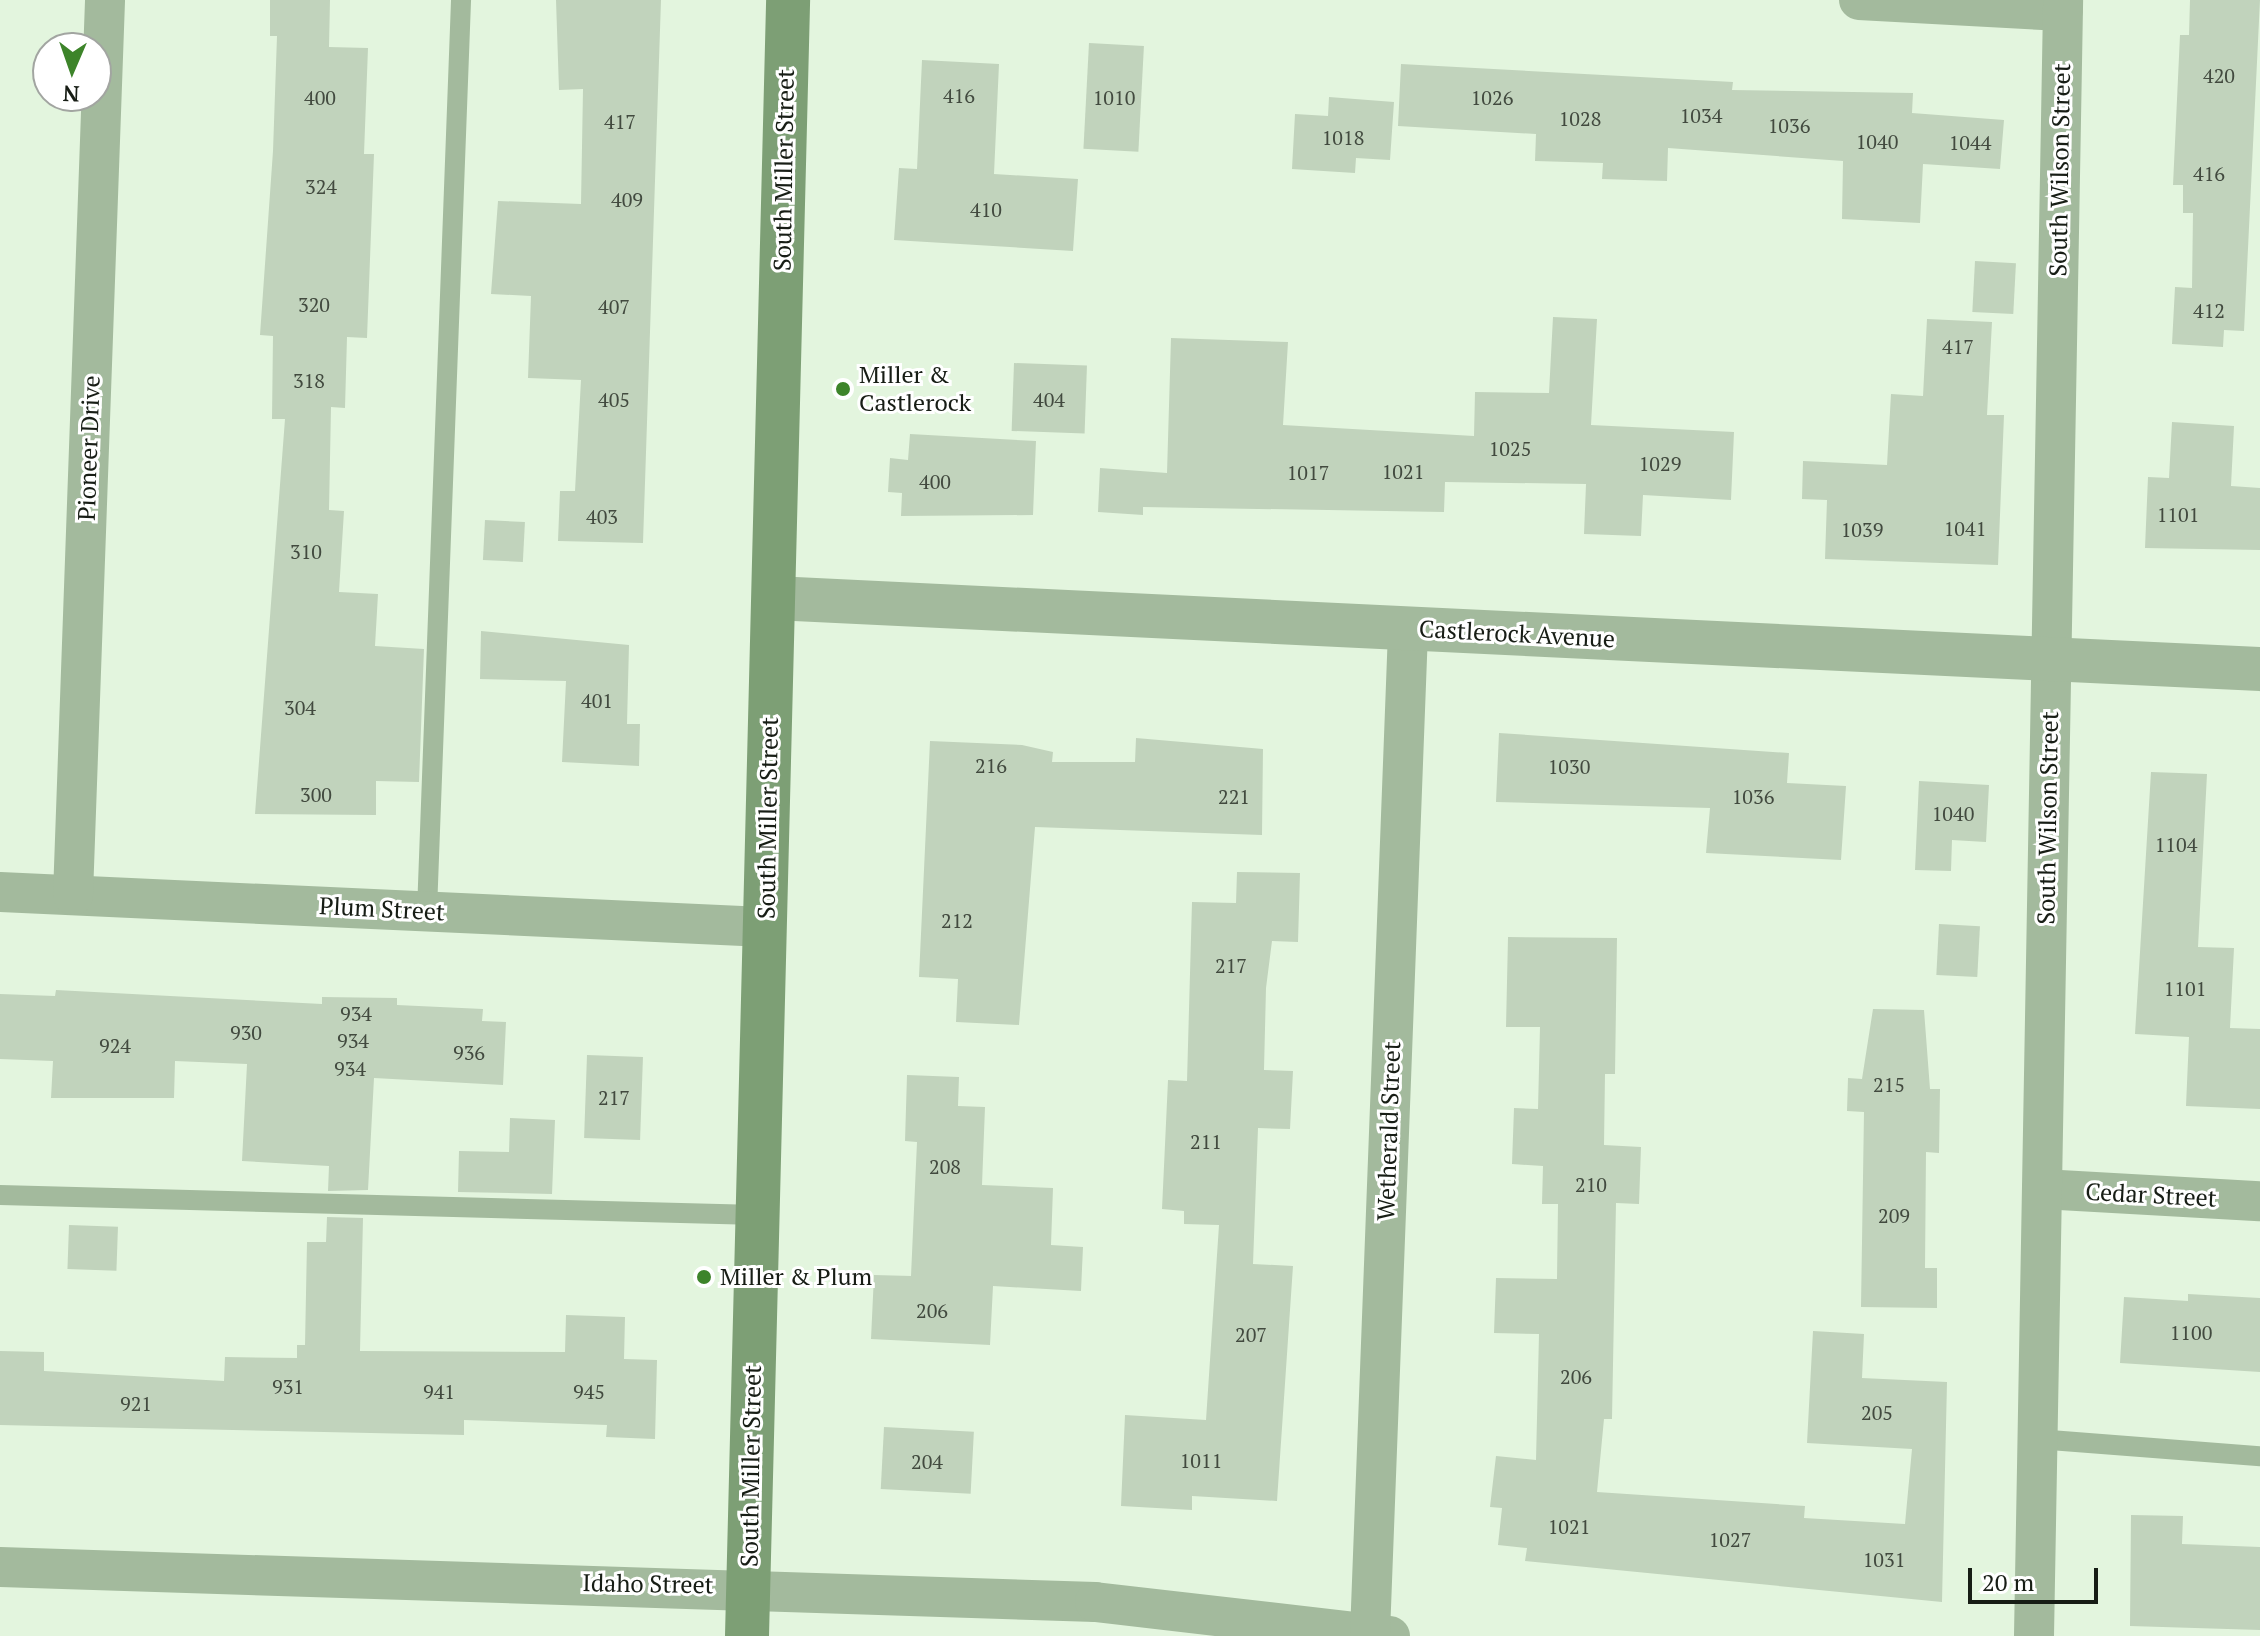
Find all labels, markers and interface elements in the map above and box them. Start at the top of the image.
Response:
north arrow [32,32,112,112]
street label: South Wilson Street [2044,63,2076,277]
house number: 420 [2203,63,2235,87]
street label: South Miller Street [768,69,800,271]
text: N [62,80,80,109]
house number: 416 [943,83,975,107]
house number: 400 [304,85,336,109]
house number: 1010 [1093,85,1135,109]
house number: 1026 [1471,85,1513,109]
house number: 1034 [1680,103,1722,127]
house number: 1028 [1559,106,1601,130]
house number: 417 [604,109,636,133]
house number: 1036 [1768,113,1810,137]
house number: 1018 [1322,125,1364,149]
house number: 1040 [1856,129,1898,153]
house number: 1044 [1949,130,1991,154]
house number: 416 [2193,161,2225,185]
house number: 324 [305,174,337,198]
house number: 409 [611,187,643,211]
house number: 410 [970,197,1002,221]
house number: 320 [298,292,330,316]
house number: 407 [598,294,630,318]
house number: 412 [2193,298,2225,322]
house number: 417 [1942,334,1974,358]
place label: Miller & Castlerock [859,361,971,417]
house number: 318 [293,368,325,392]
street label: Pioneer Drive [72,375,106,521]
marker: Miller & Castlerock [834,380,852,398]
house number: 405 [598,387,630,411]
house number: 404 [1033,387,1065,411]
house number: 1025 [1489,436,1531,460]
house number: 1029 [1639,451,1681,475]
house number: 1021 [1382,459,1424,483]
house number: 1017 [1287,460,1329,484]
house number: 400 [919,469,951,493]
house number: 1101 [2157,502,2199,526]
house number: 403 [586,504,618,528]
house number: 1041 [1944,516,1986,540]
house number: 1039 [1841,517,1883,541]
house number: 310 [290,539,322,563]
street label: Castlerock Avenue [1418,614,1616,654]
house number: 401 [581,688,613,712]
house number: 304 [284,695,316,719]
street label: South Wilson Street [2032,711,2064,925]
street label: South Miller Street [752,717,784,919]
house number: 216 [975,753,1007,777]
house number: 1030 [1548,754,1590,778]
house number: 300 [300,782,332,806]
house number: 221 [1218,784,1250,808]
house number: 1036 [1732,784,1774,808]
house number: 1040 [1932,801,1974,825]
house number: 1104 [2155,832,2197,856]
street label: Plum Street [318,891,446,927]
house number: 212 [941,908,973,932]
house number: 217 [1215,953,1247,977]
house number: 1101 [2164,976,2206,1000]
house number: 934 [340,1001,372,1025]
house number: 930 [230,1020,262,1044]
house number: 934 [337,1028,369,1052]
house number: 924 [99,1033,131,1057]
house number: 936 [453,1040,485,1064]
street label: Wetherald Street [1371,1041,1407,1221]
house number: 934 [334,1056,366,1080]
house number: 215 [1873,1072,1905,1096]
house number: 217 [598,1085,630,1109]
house number: 211 [1190,1129,1222,1153]
house number: 208 [929,1154,961,1178]
house number: 210 [1575,1172,1607,1196]
street label: Cedar Street [2085,1177,2217,1213]
house number: 209 [1878,1203,1910,1227]
place label: Miller & Plum [720,1263,872,1291]
marker: Miller & Plum [695,1268,713,1286]
house number: 206 [916,1298,948,1322]
house number: 1100 [2170,1320,2212,1344]
house number: 207 [1235,1322,1267,1346]
house number: 206 [1560,1364,1592,1388]
street label: South Miller Street [735,1365,767,1567]
house number: 931 [272,1374,304,1398]
house number: 941 [423,1379,455,1403]
house number: 945 [573,1379,605,1403]
house number: 921 [120,1391,152,1415]
house number: 205 [1861,1400,1893,1424]
house number: 1011 [1180,1448,1222,1472]
house number: 204 [911,1449,943,1473]
house number: 1021 [1548,1514,1590,1538]
house number: 1027 [1709,1527,1751,1551]
house number: 1031 [1863,1547,1905,1571]
scale bar [1972,1552,2102,1602]
text: 20 m [1982,1566,2034,1598]
street label: Idaho Street [582,1568,714,1600]

